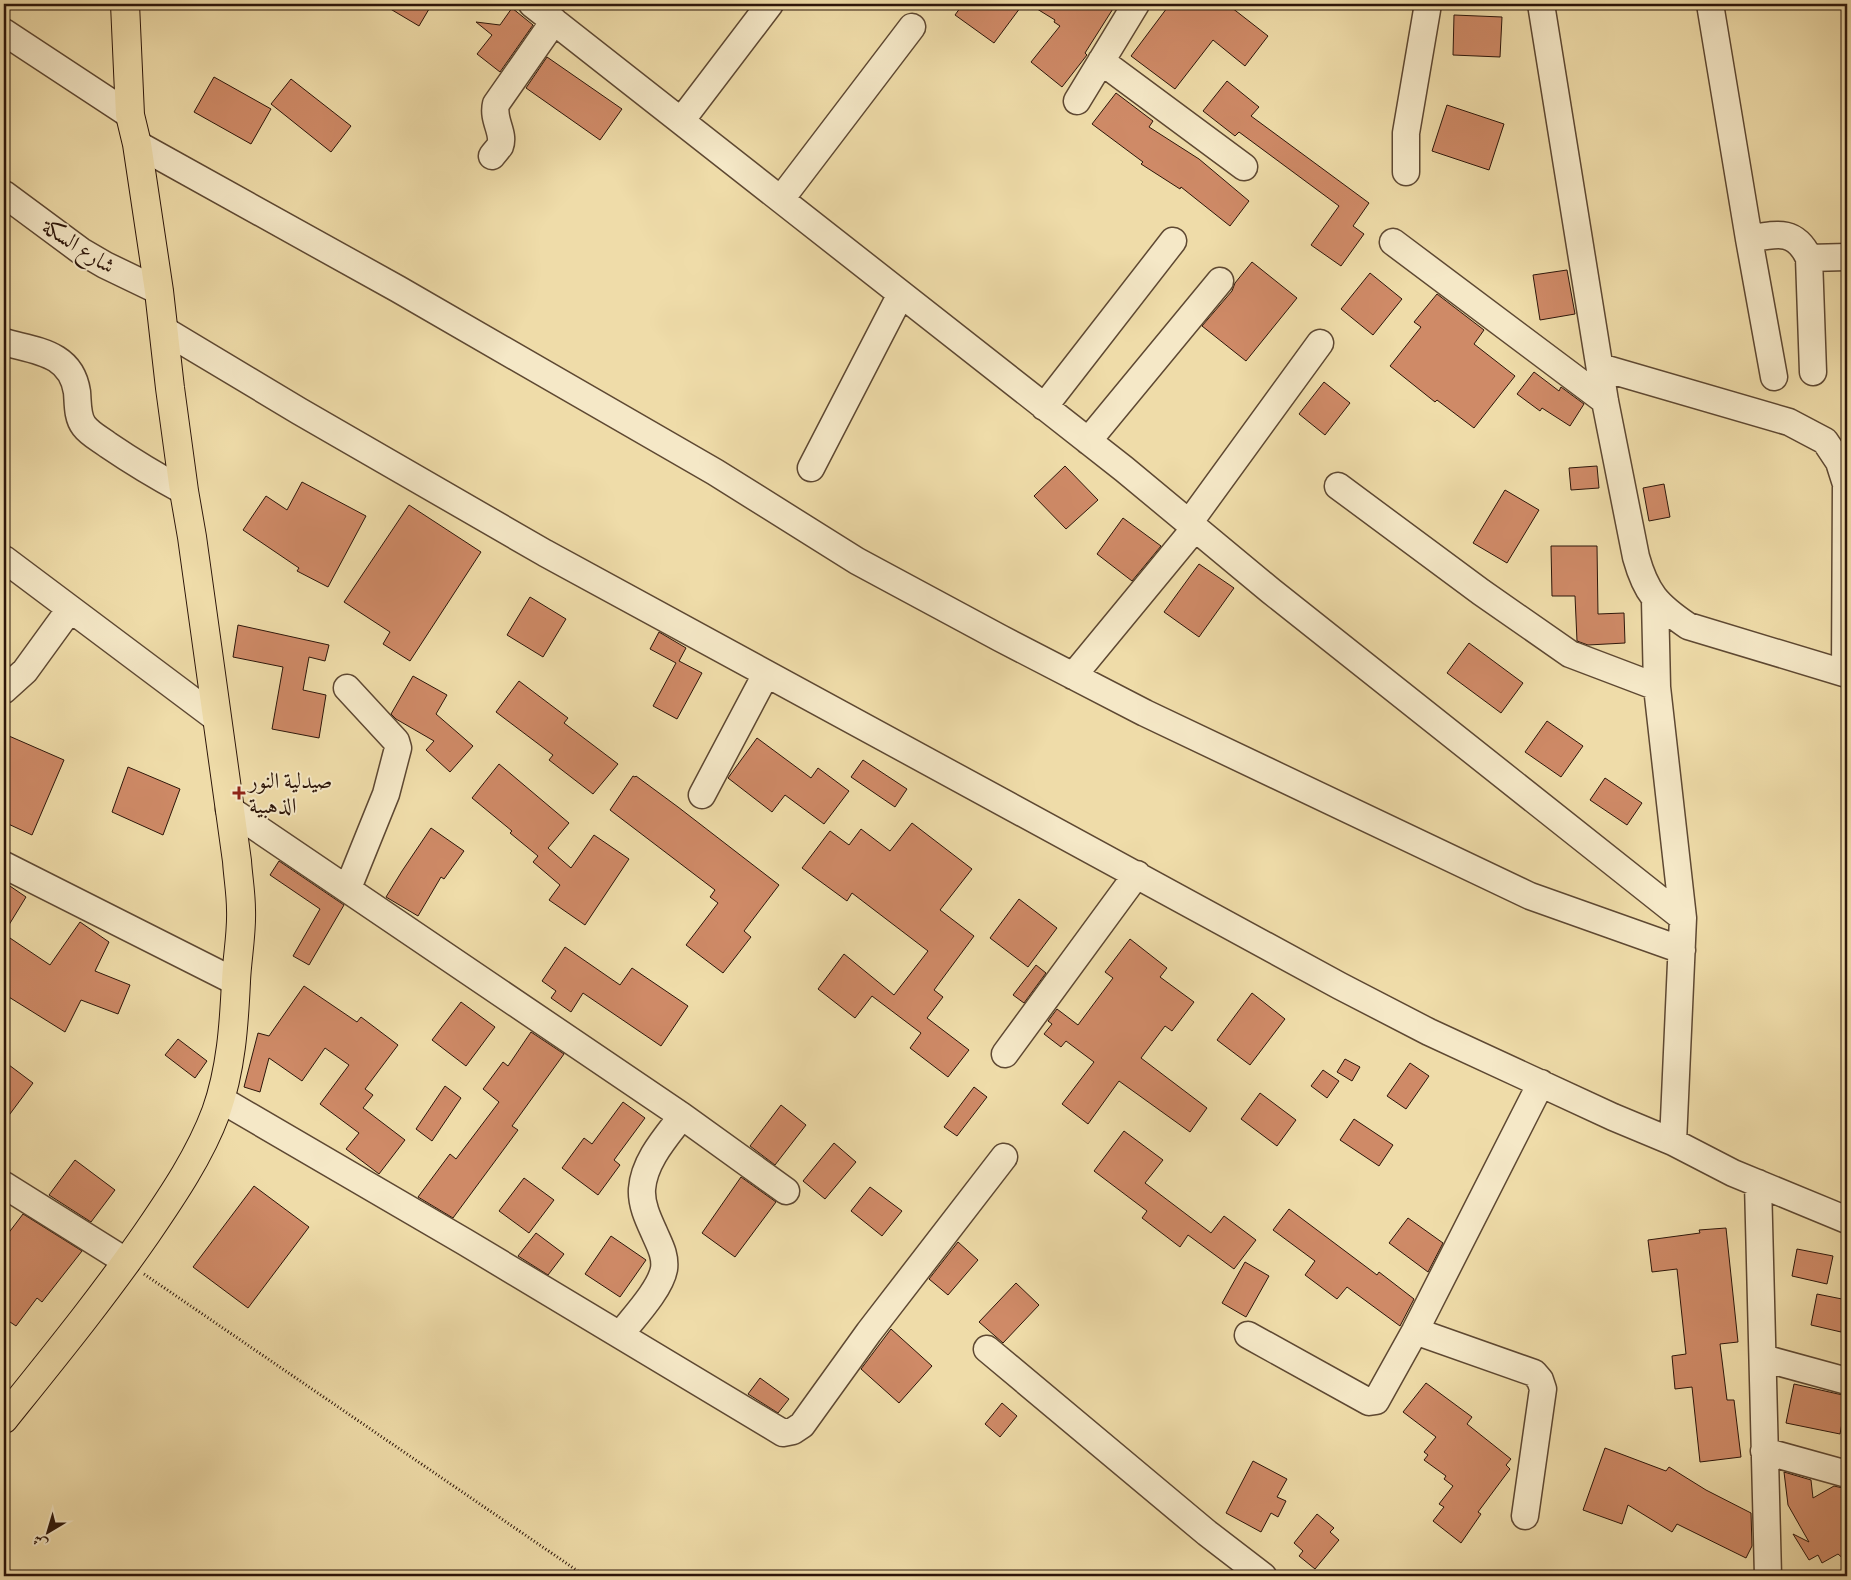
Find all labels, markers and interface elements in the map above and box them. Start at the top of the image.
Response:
street label: شارع السكة [34,211,121,284]
place label: صيدلية النور الذهبية [247,766,332,820]
marker: صيدلية النور الذهبية [233,787,245,799]
north arrow [22,1508,72,1558]
text: ش [29,1531,51,1554]

